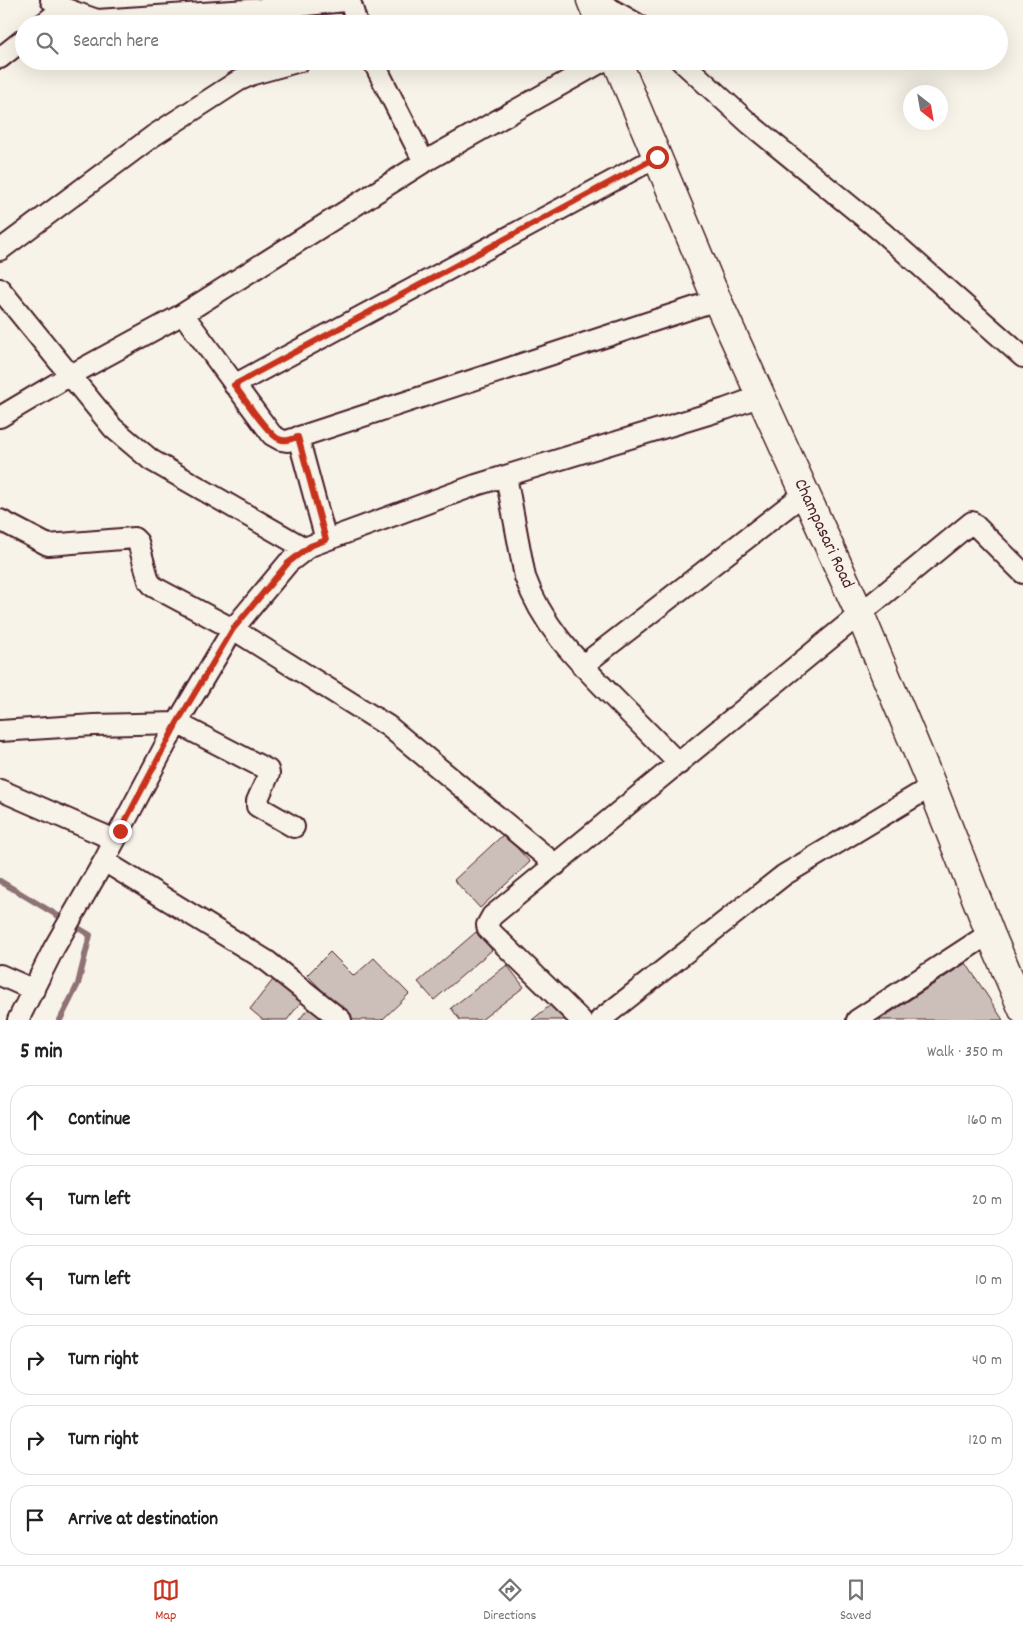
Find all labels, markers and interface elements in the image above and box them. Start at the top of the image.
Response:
search box [15,15,1008,70]
icon: search [33,29,61,57]
text: Search here [73,29,159,56]
north arrow [903,85,948,130]
route start [646,146,669,169]
street label: Champasari Road [787,475,859,593]
route end [109,820,132,843]
text: 5 min [20,1038,63,1068]
text: Walk · 350 m [927,1041,1003,1064]
icon: ahead [21,1106,49,1134]
text: Continue [68,1107,130,1134]
text: 160 m [967,1109,1002,1132]
icon: left [21,1186,49,1214]
text: Turn left [68,1187,131,1214]
text: 20 m [972,1189,1002,1212]
icon: left [21,1266,49,1294]
text: Turn left [68,1267,131,1294]
text: 10 m [975,1269,1002,1292]
icon: right [21,1346,49,1374]
text: Turn right [68,1347,139,1374]
text: 40 m [972,1349,1002,1372]
icon: right [21,1426,49,1454]
text: Turn right [68,1427,139,1454]
text: 120 m [968,1429,1002,1452]
icon: arrive [21,1506,49,1534]
text: Arrive at destination [68,1507,218,1534]
tab: Map [152,1576,180,1626]
tab: Directions [483,1576,536,1626]
tab: Saved [840,1576,871,1626]

